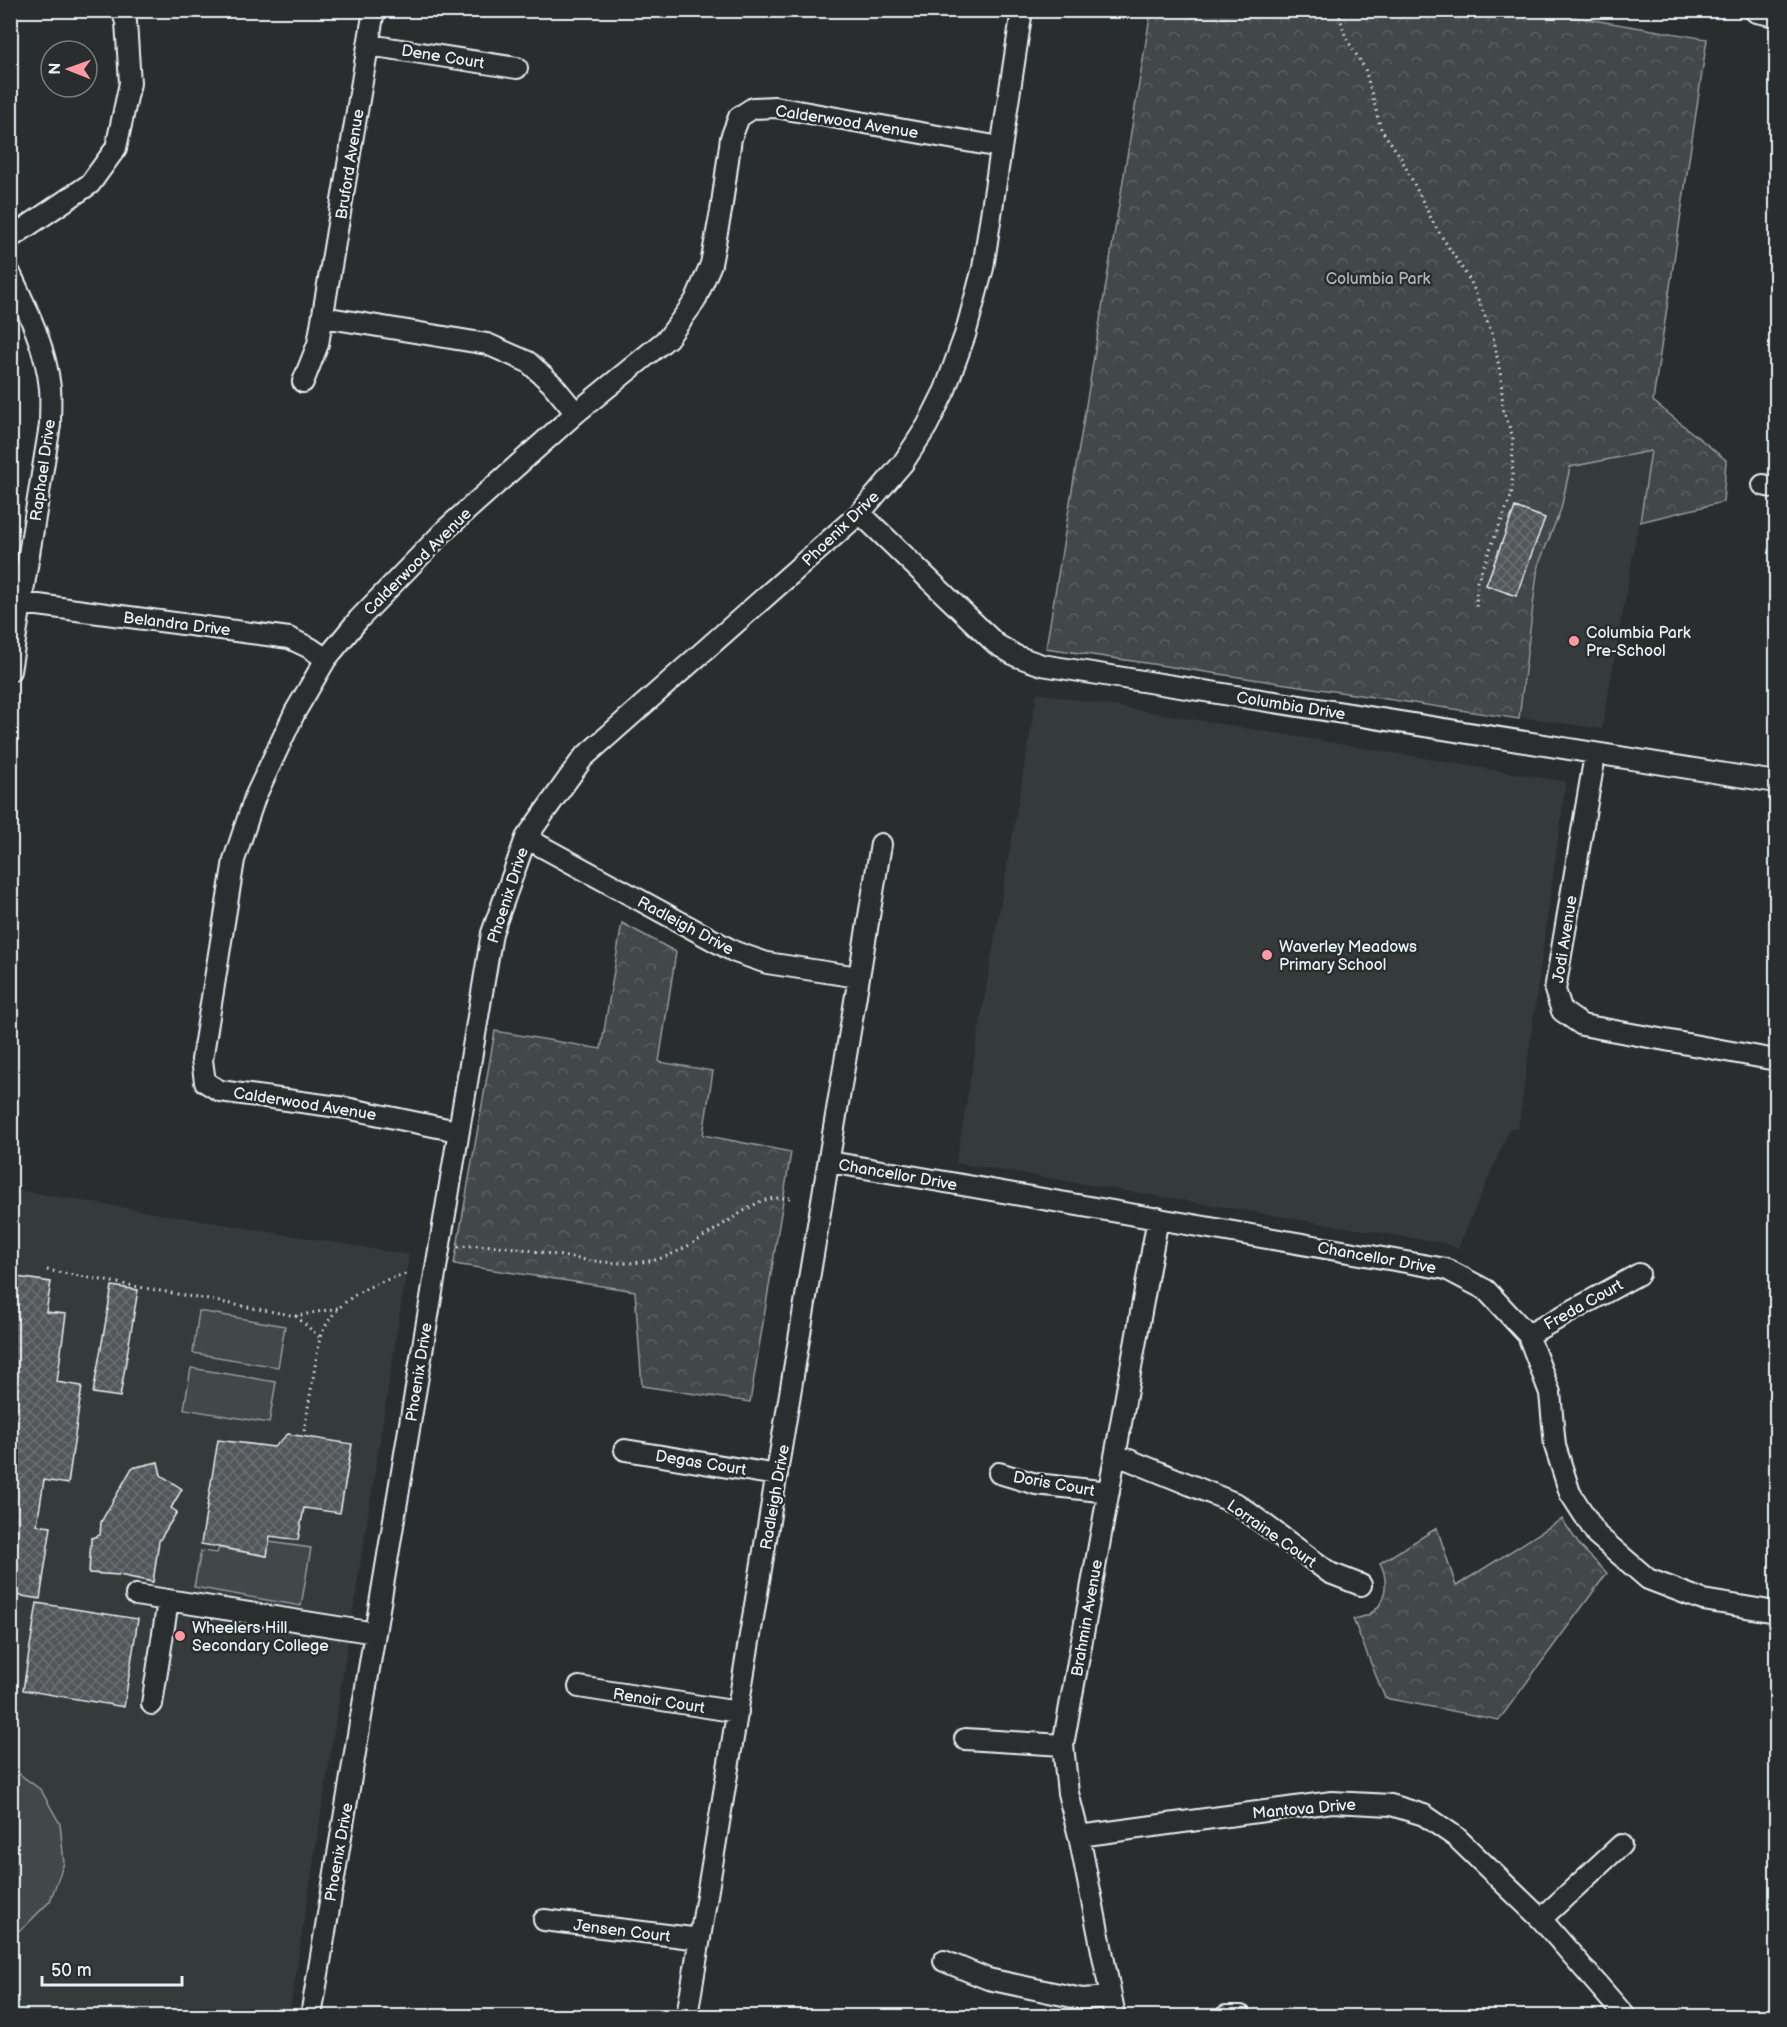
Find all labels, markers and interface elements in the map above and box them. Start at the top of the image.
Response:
north arrow [39,39,99,99]
street label: Dene Court [400,42,486,73]
text: N [46,63,65,75]
street label: Calderwood Avenue [774,102,920,143]
street label: Bruford Avenue [332,107,369,221]
park label: Columbia Park [1326,270,1430,289]
street label: Raphael Drive [27,418,60,522]
street label: Phoenix Drive [799,487,884,571]
street label: Calderwood Avenue [360,504,476,620]
street label: Belandra Drive [122,609,232,641]
place label: Columbia Park Pre-School [1586,624,1691,661]
marker: Columbia Park Pre-School [1567,634,1581,648]
street label: Columbia Drive [1235,688,1347,725]
street label: Phoenix Drive [484,845,533,946]
street label: Radleigh Drive [634,893,737,960]
street label: Jodi Avenue [1549,894,1582,984]
place label: Waverley Meadows Primary School [1279,938,1417,975]
marker: Waverley Meadows Primary School [1260,948,1274,962]
street label: Calderwood Avenue [232,1084,378,1125]
street label: Chancellor Drive [837,1156,959,1195]
street label: Chancellor Drive [1316,1239,1438,1278]
street label: Freda Court [1541,1276,1626,1335]
street label: Phoenix Drive [402,1321,437,1423]
street label: Radleigh Drive [757,1443,794,1551]
street label: Degas Court [654,1447,748,1480]
street label: Doris Court [1012,1468,1096,1501]
street label: Lorraine Court [1223,1496,1320,1572]
street label: Brahmin Avenue [1068,1558,1107,1678]
place label: Wheelers Hill Secondary College [192,1619,329,1656]
marker: Wheelers Hill Secondary College [173,1629,187,1643]
street label: Renoir Court [611,1685,706,1718]
street label: Mantova Drive [1252,1795,1357,1823]
street label: Phoenix Drive [321,1801,358,1903]
street label: Jensen Court [572,1916,671,1947]
scale bar [42,1949,182,1987]
text: 50 m [51,1960,92,1981]

